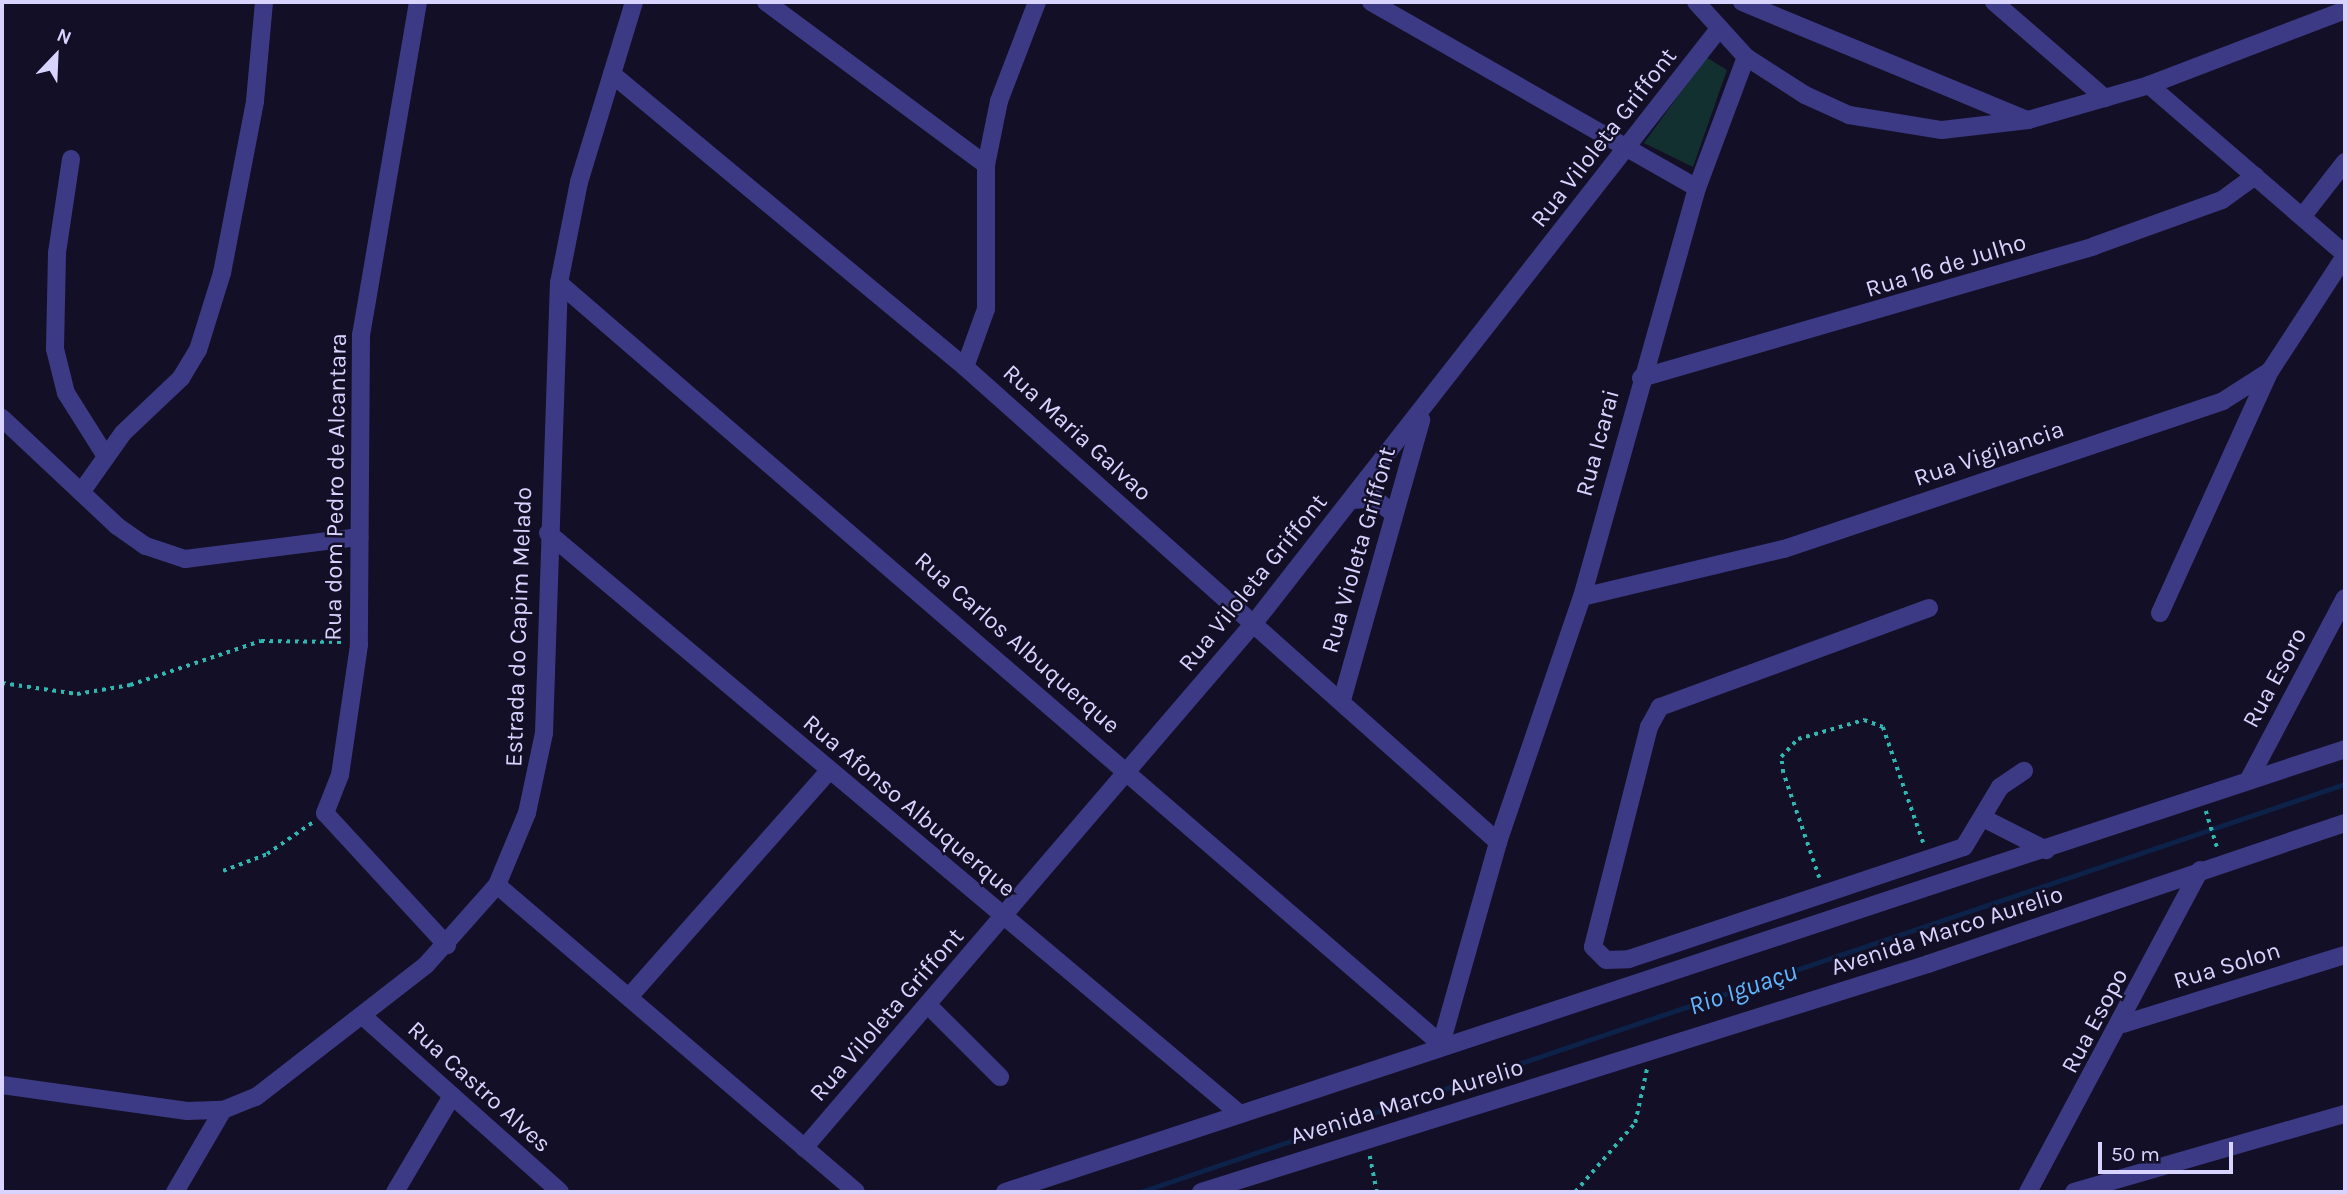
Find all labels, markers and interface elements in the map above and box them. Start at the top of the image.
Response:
north arrow [21,21,91,91]
text: N [54,24,75,49]
street label: Rua Viloleta Griffont [1525,42,1683,234]
street label: Rua 16 de Julho [1862,228,2030,304]
street label: Rua dom Pedro de Alcantara [319,333,353,641]
street label: Rua Maria Galvao [997,359,1157,507]
street label: Rua Icarai [1570,386,1626,500]
street label: Rua Vigilancia [1910,415,2068,493]
street label: Rua Violeta Griffont [1316,444,1402,656]
street label: Estrada do Capim Melado [500,486,538,768]
street label: Rua Viloleta Griffont [1173,488,1333,678]
street label: Rua Carlos Albuquerque [908,546,1126,740]
street label: Rua Esoro [2237,623,2313,733]
street label: Rua Afonso Albuquerque [797,709,1021,903]
street label: Avenida Marco Aurelio [1827,880,2067,982]
street label: Rua Viloleta Griffont [804,923,970,1107]
street label: Rua Solon [2170,936,2284,996]
water label: Rio Iguaçu [1685,956,1801,1022]
street label: Rua Esopo [2055,964,2135,1078]
street label: Rua Castro Alves [401,1015,557,1159]
street label: Avenida Marco Aurelio [1287,1053,1527,1151]
scale bar [2102,1128,2237,1172]
text: 50 m [2111,1142,2160,1166]

